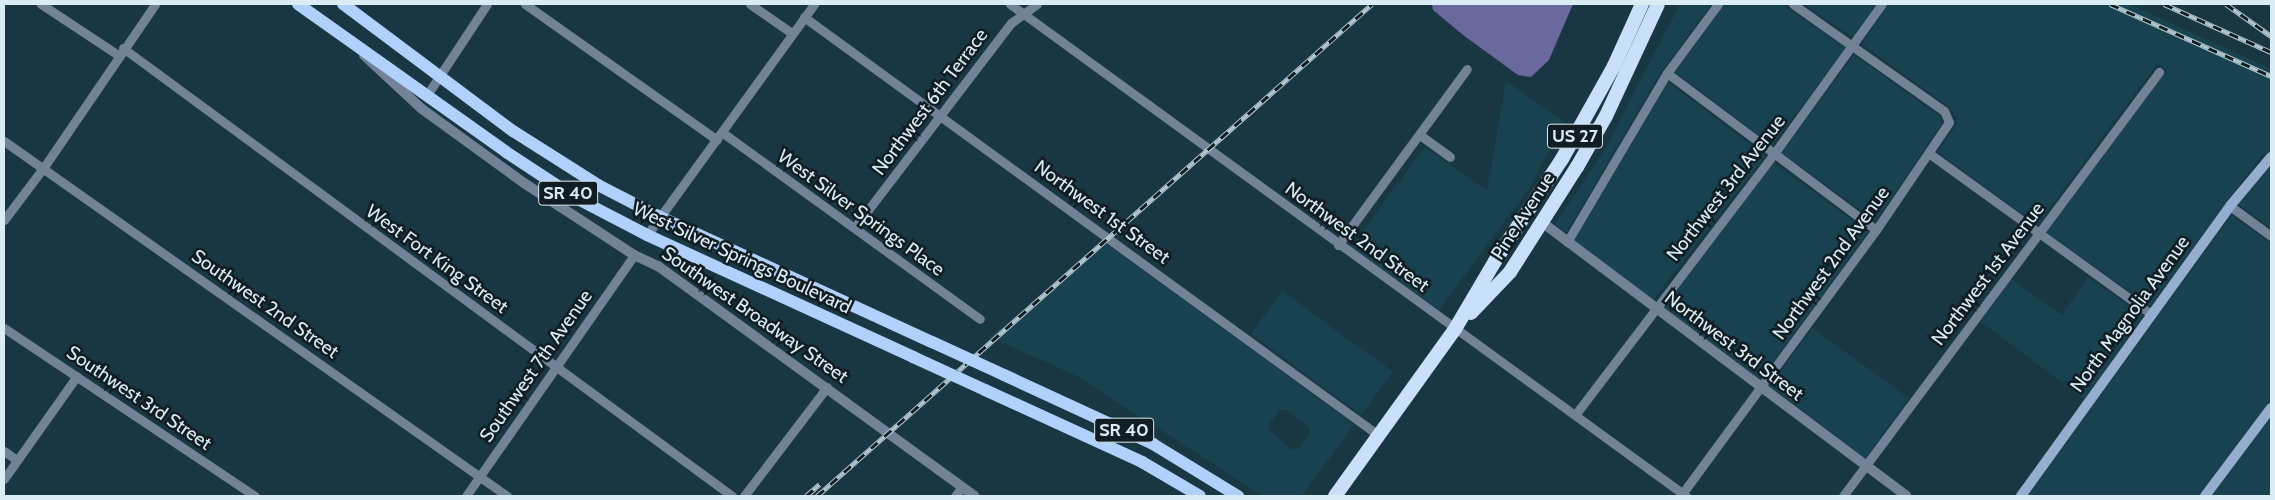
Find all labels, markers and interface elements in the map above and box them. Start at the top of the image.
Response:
street label: Northwest 6th Terrace [868,24,992,180]
street label: Northwest 3rd Avenue [1662,110,1790,266]
road number: US 27 [1546,120,1604,152]
street label: West Silver Springs Place [773,145,949,281]
street label: Northwest 1st Street [1030,155,1174,269]
street label: Pine Avenue [1486,168,1560,264]
street label: Northwest 2nd Street [1281,177,1433,297]
road number: SR 40 [538,178,598,208]
street label: Northwest 2nd Avenue [1768,182,1894,344]
street label: West Silver Springs Boulevard [629,197,855,319]
street label: Northwest 1st Avenue [1927,198,2049,350]
street label: West Fort King Street [361,200,513,318]
street label: North Magnolia Avenue [2066,231,2194,397]
street label: Southwest Broadway Street [657,242,853,388]
street label: Southwest 2nd Street [187,245,343,363]
street label: Southwest 7th Avenue [475,285,597,447]
street label: Northwest 3rd Street [1660,286,1808,406]
street label: Southwest 3rd Street [62,341,216,455]
road number: SR 40 [1094,414,1154,446]

